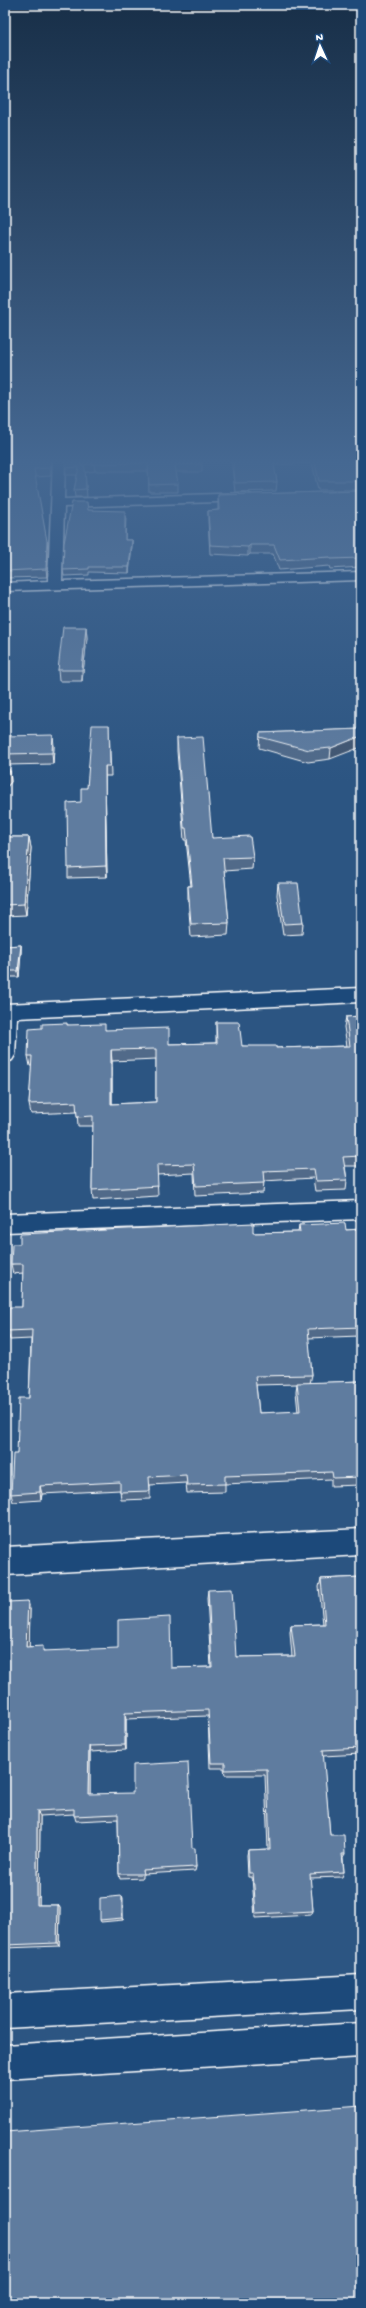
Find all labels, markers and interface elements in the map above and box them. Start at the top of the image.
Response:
north arrow [300,26,340,66]
text: N [316,32,323,44]

